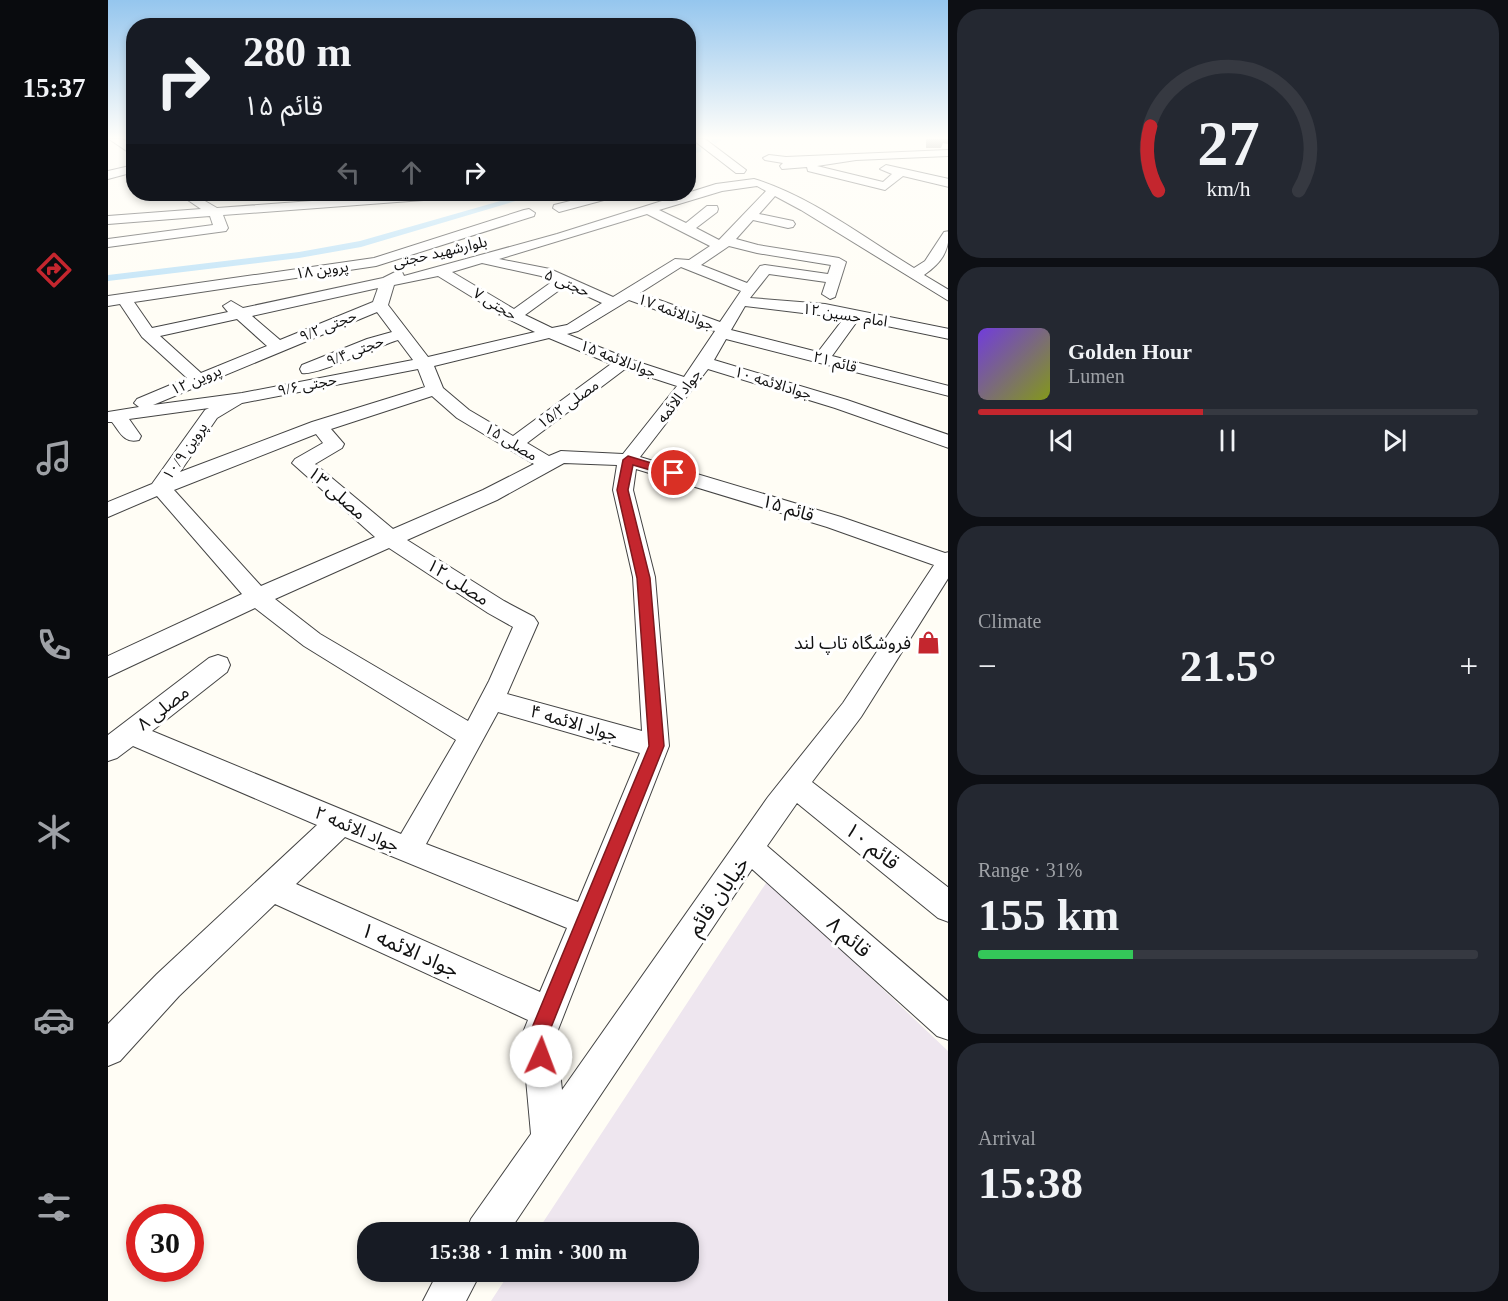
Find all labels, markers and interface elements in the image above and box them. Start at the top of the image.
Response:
text: 280 m [243,29,352,75]
icon: right [144,42,222,120]
text: 15:37 [23,73,86,103]
text: قائم ۱۵ [243,91,323,121]
text: 27 [1197,109,1259,178]
icon: left [332,156,365,189]
icon: ahead [395,156,428,189]
icon: right [458,156,491,189]
text: km/h [1206,177,1250,201]
street label: بلوارشهید حجتی [391,233,489,272]
icon: directions [33,249,75,291]
street label: پروین ۱۸ [294,258,350,284]
street label: حجتی ۵ [542,266,592,301]
street label: حجتی ۷ [470,285,520,324]
street label: جوادالائمه ۱۷ [635,291,716,334]
street label: امام حسین ۱۲ [801,300,889,333]
street label: حجتی ۹/۲ [297,307,359,346]
street label: حجتی ۹/۴ [324,333,386,370]
street label: جوادالائمه ۱۵ [577,337,658,382]
text: Golden Hour [1068,339,1192,364]
street label: قائم ۲۱ [811,349,859,378]
street label: پروین ۱۲ [168,362,225,400]
street label: جوادالائمه ۱۰ [732,364,814,403]
text: Lumen [1068,365,1125,387]
street label: جواد الائمه [654,366,705,426]
street label: حجتی ۹/۶ [276,371,338,400]
street label: مصلی ۱۵/۲ [534,377,602,432]
street label: پروین ۱۰/۹ [159,419,212,484]
street label: مصلی ۱۵ [481,420,540,465]
icon: previous [1045,424,1078,457]
icon: pause [1211,424,1244,457]
icon: next [1378,424,1411,457]
icon: music [33,437,75,479]
pin [648,447,699,498]
icon: arrive [657,456,690,489]
street label: مصلی ۱۳ [303,462,370,524]
street label: قائم ۱۵ [759,491,816,528]
street label: مصلی ۱۲ [423,554,493,610]
text: Climate [978,610,1041,632]
icon: phone [33,624,75,666]
shop icon: فروشگاه تاپ لند [916,630,942,656]
place label: فروشگاه تاپ لند [794,633,911,655]
text: 21.5° [1180,641,1276,691]
text: − [978,648,997,684]
text: + [1459,648,1478,684]
street label: مصلی ۸ [133,682,193,735]
street label: جواد الائمه ۴ [528,701,620,746]
street label: جواد الائمه ۲ [311,802,402,857]
icon: climate [33,811,75,853]
street label: قائم ۱۰ [838,817,904,877]
street label: خیابان قائم [682,852,756,942]
text: Range · 31% [978,859,1082,881]
text: 155 km [978,890,1119,940]
street label: قائم ۸ [820,911,876,965]
street label: جواد الائمه ۱ [357,918,463,982]
icon: car [33,999,75,1041]
position arrow [509,1024,573,1088]
text: Arrival [978,1127,1036,1149]
text: 15:38 [978,1158,1083,1208]
icon: filters [33,1186,75,1228]
speed limit sign: 30 [126,1204,204,1282]
text: 15:38 · 1 min · 300 m [429,1239,627,1264]

